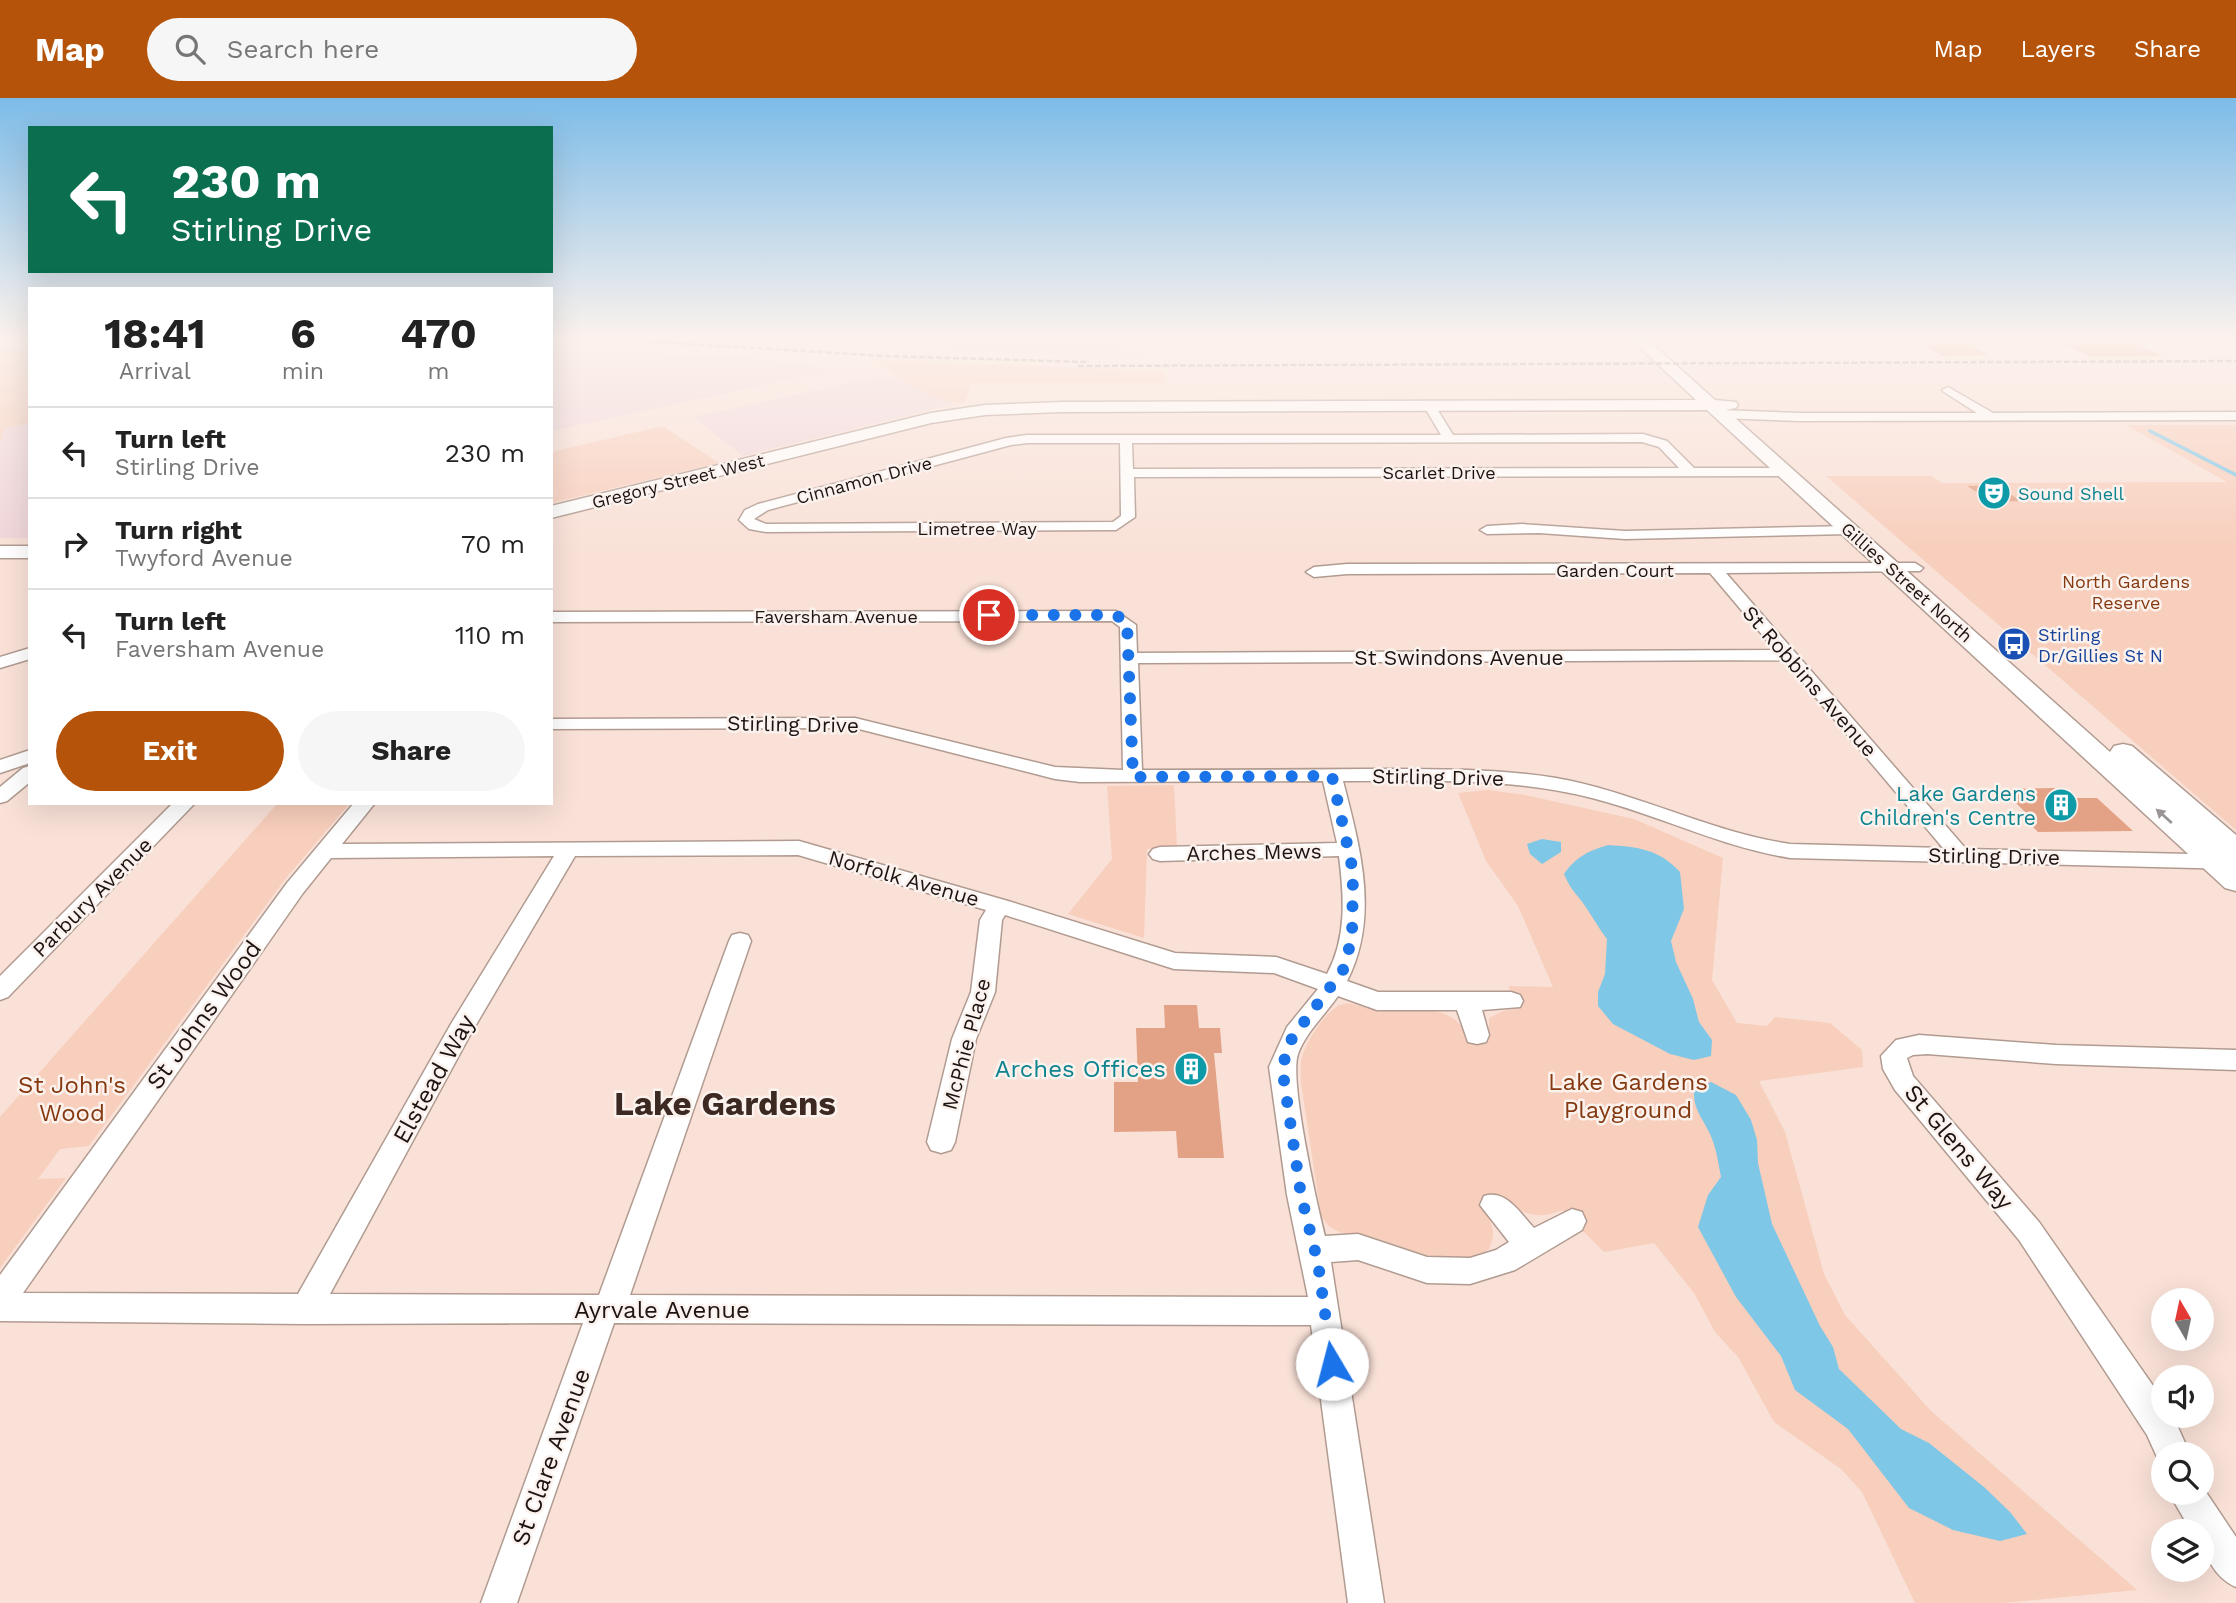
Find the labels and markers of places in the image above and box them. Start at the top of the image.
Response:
theatre icon: Sound Shell [1975,474,2013,512]
place label: Sound Shell [2018,483,2125,504]
pin [959,585,1019,645]
place label: Stirling Dr/Gillies St N [2038,624,2163,666]
bus stop icon: Stirling Dr/Gillies St N [1995,625,2033,663]
place label: Lake Gardens Children's Centre [1859,781,2036,830]
building icon: Lake Gardens Children's Centre [2042,786,2080,824]
building icon: Arches Offices [1172,1050,1210,1088]
place label: Arches Offices [995,1055,1166,1083]

